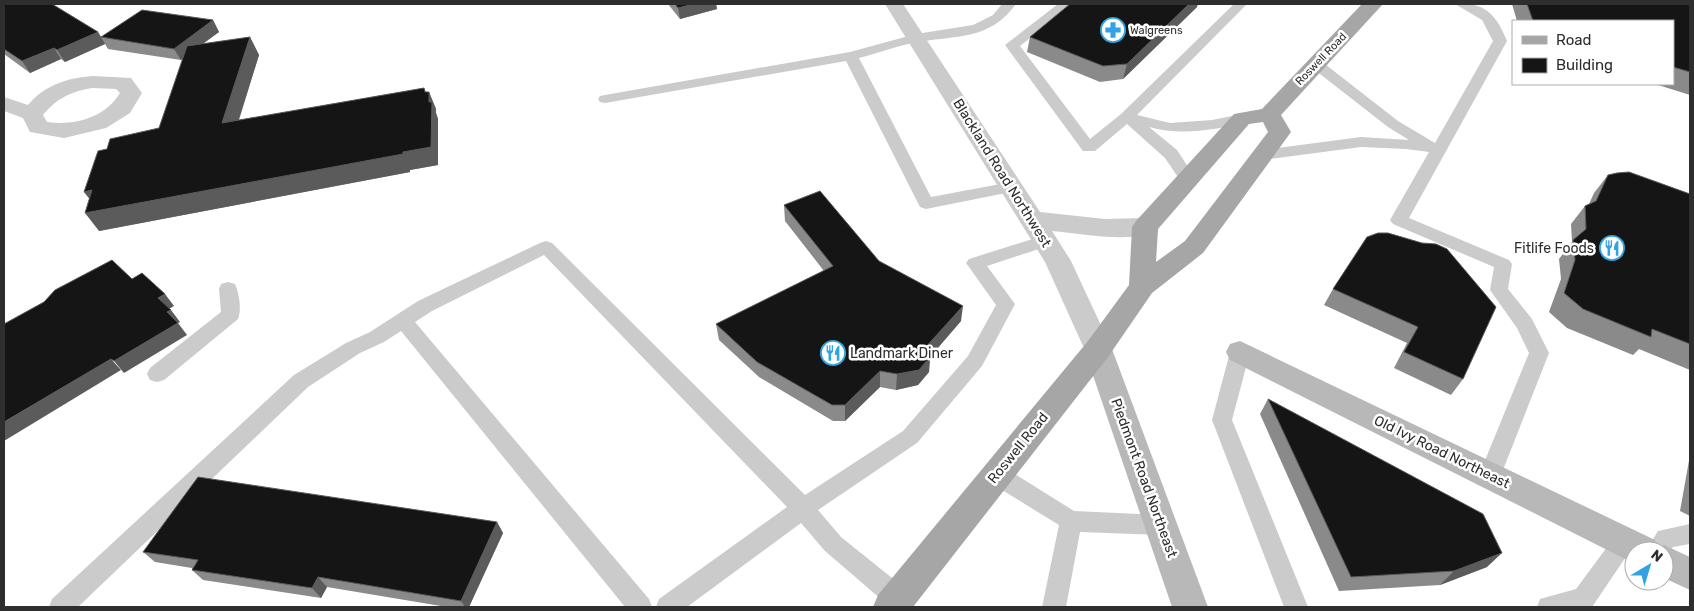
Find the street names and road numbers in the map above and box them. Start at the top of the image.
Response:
street label: Roswell Road [1293,30,1349,88]
street label: Blackland Road Northwest [949,96,1055,251]
street label: Piedmont Road Northeast [1107,396,1181,560]
street label: Roswell Road [984,409,1052,487]
street label: Old Ivy Road Northeast [1371,412,1513,492]

